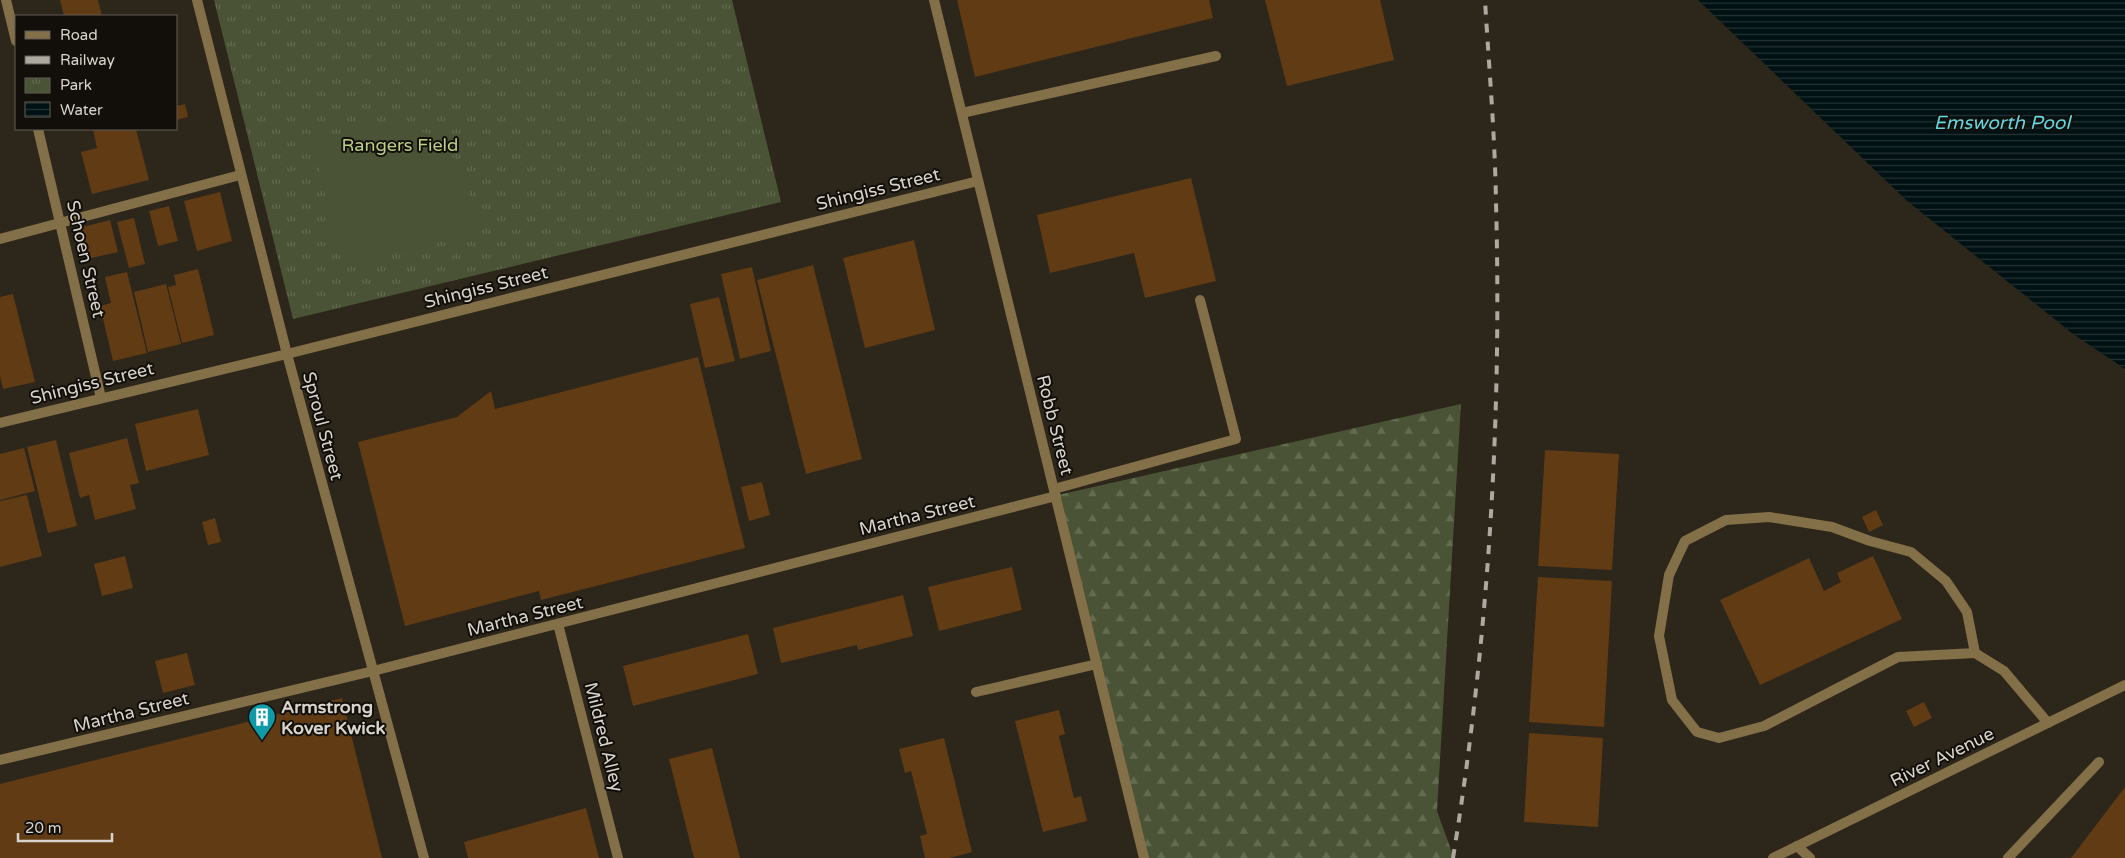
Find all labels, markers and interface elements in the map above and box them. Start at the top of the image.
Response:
legend [15,15,178,130]
text: Road [60,26,98,44]
text: Railway [60,51,115,69]
text: Park [60,76,92,94]
text: Water [60,101,103,119]
water label: Emsworth Pool [1934,112,2072,134]
park label: Rangers Field [342,134,458,156]
street label: Shingiss Street [814,163,942,215]
street label: Schoen Street [62,198,110,320]
street label: Shingiss Street [422,261,550,313]
street label: Shingiss Street [28,357,156,409]
street label: Sproul Street [298,369,348,483]
street label: Robb Street [1032,373,1078,478]
street label: Martha Street [857,490,977,540]
street label: Martha Street [465,591,585,641]
street label: Mildred Alley [580,680,628,795]
street label: Martha Street [71,687,191,737]
place label: Armstrong Kover Kwick [281,696,385,739]
building icon: Armstrong Kover Kwick [247,702,277,741]
street label: River Avenue [1886,722,1998,792]
scale bar [18,810,111,842]
text: 20 m [25,819,62,837]

